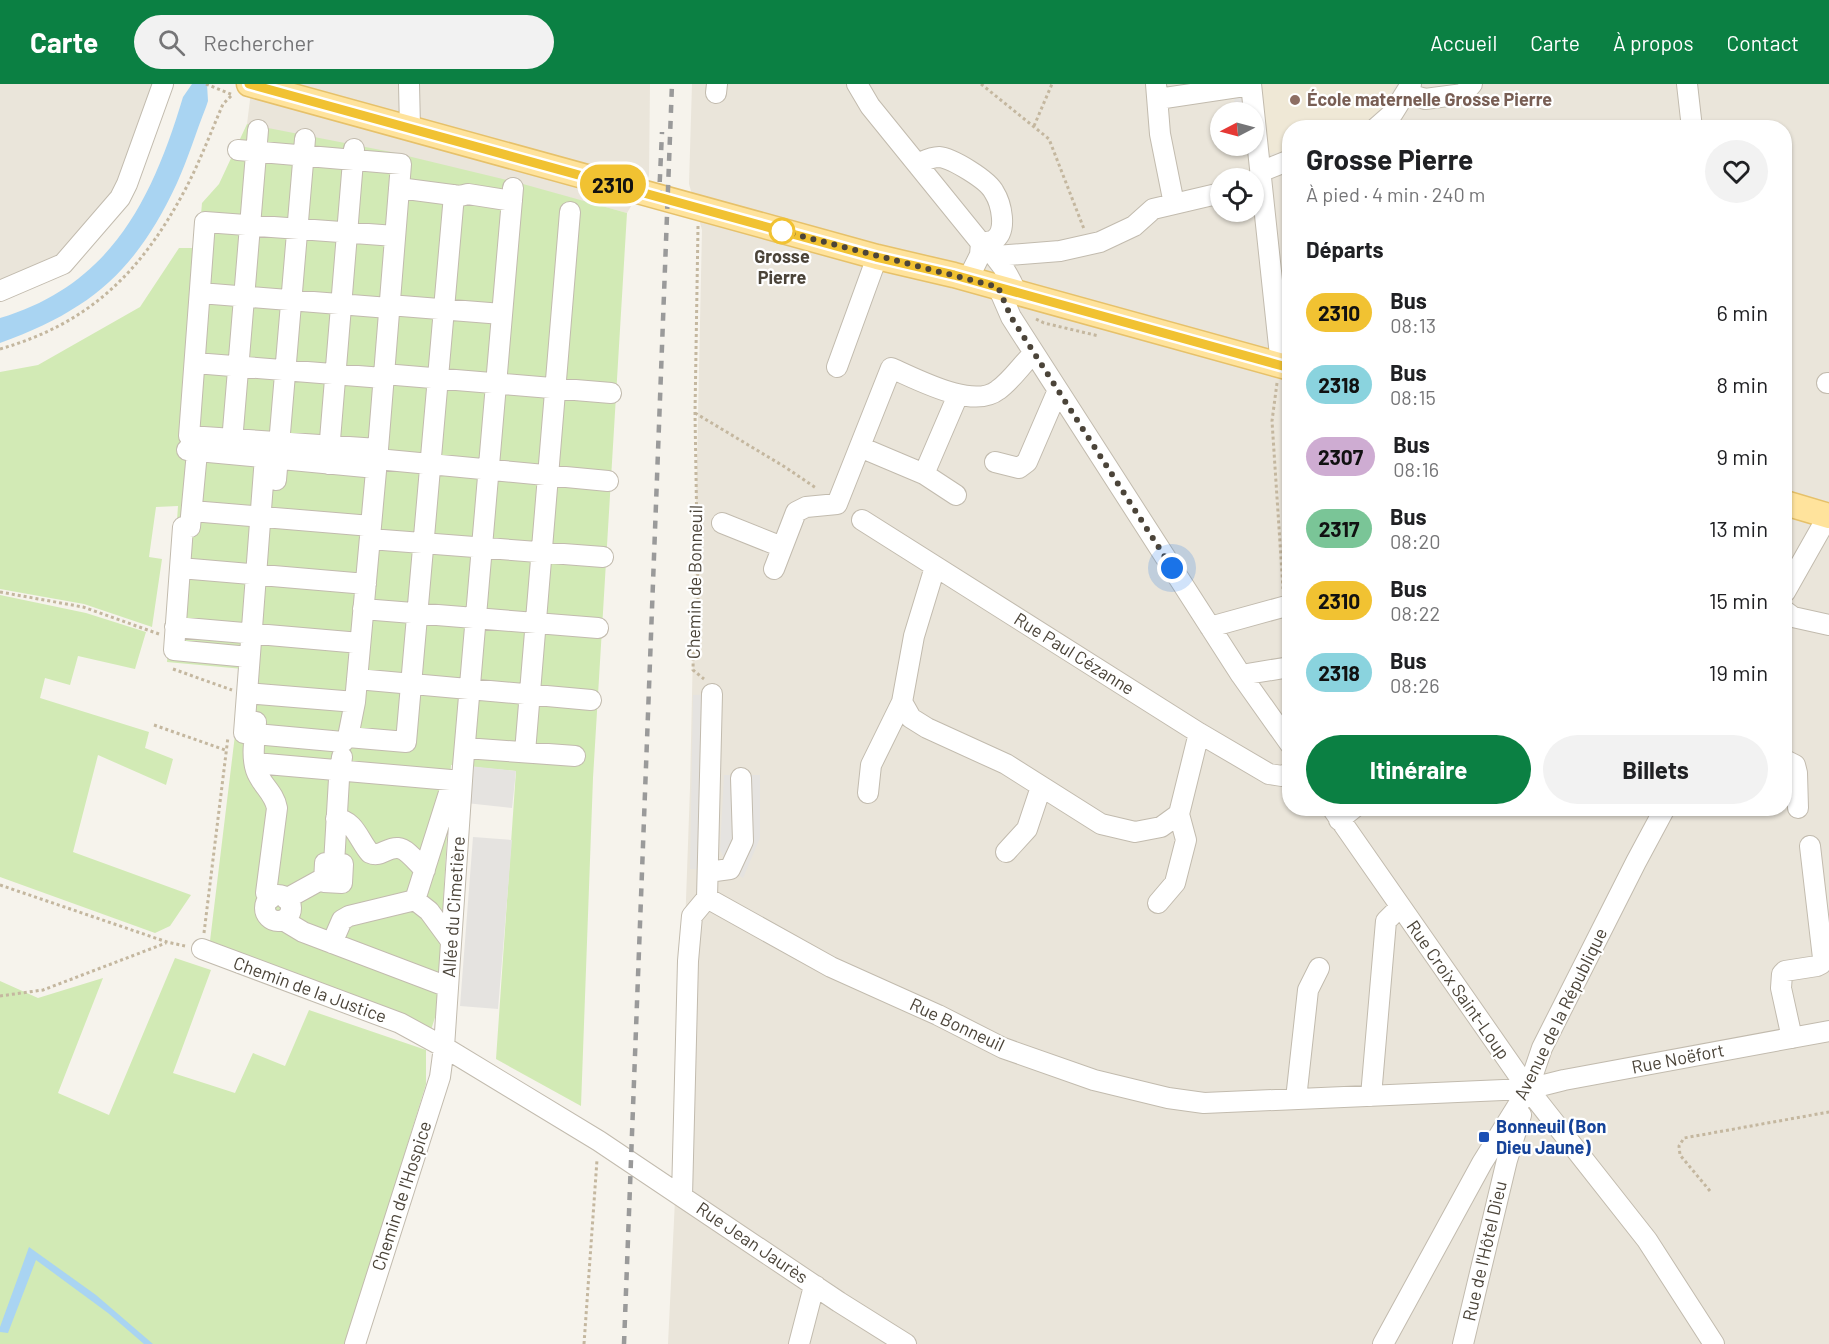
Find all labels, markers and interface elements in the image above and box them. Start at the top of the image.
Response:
search box [134,15,554,69]
text: Carte [30,25,98,59]
icon: search [155,26,188,59]
text: Rechercher [203,29,314,55]
text: Accueil [1430,30,1497,55]
text: Carte [1530,30,1580,55]
text: À propos [1613,30,1694,55]
text: Contact [1727,30,1799,55]
place label: École maternelle Grosse Pierre [1307,88,1552,110]
marker: École maternelle Grosse Pierre [1288,93,1302,107]
north arrow [1210,102,1264,156]
map controls [1210,102,1264,222]
button: heart [1705,140,1768,203]
text: Grosse Pierre [1306,142,1473,176]
line badge: 2310 [571,164,655,204]
button: locate [1210,168,1264,222]
text: 2310 [592,172,634,197]
text: À pied · 4 min · 240 m [1306,182,1485,206]
marker: Grosse Pierre [769,218,795,244]
text: Départs [1306,236,1384,262]
place label: Grosse Pierre [754,245,810,288]
text: Bus [1390,287,1427,313]
text: 6 min [1717,299,1768,325]
text: 2310 [1318,300,1360,325]
text: 08:13 [1390,313,1436,337]
text: Bus [1390,359,1427,385]
text: 8 min [1716,371,1768,397]
text: 2318 [1318,372,1360,397]
text: 08:15 [1390,385,1436,409]
text: Bus [1393,431,1430,457]
text: 9 min [1716,443,1768,469]
text: 2307 [1318,444,1363,469]
text: 08:16 [1393,457,1439,481]
text: Bus [1390,503,1427,529]
street label: Chemin de Bonneuil [682,505,706,659]
text: 13 min [1709,515,1768,541]
text: 2317 [1319,516,1359,541]
text: 08:20 [1390,529,1441,553]
your location [1157,553,1187,583]
text: Bus [1390,575,1427,601]
text: 15 min [1709,587,1768,613]
text: 2310 [1318,588,1360,613]
text: 08:22 [1390,601,1440,625]
street label: Rue Paul Cézanne [1010,607,1139,699]
text: Bus [1390,647,1427,673]
text: 19 min [1709,659,1768,685]
text: 2318 [1318,660,1360,685]
text: 08:26 [1390,673,1440,697]
button: Itinéraire [1306,735,1531,804]
button: Billets [1543,735,1768,804]
street label: Allée du Cimetière [437,836,469,978]
street label: Rue Croix Saint-Loup [1403,916,1515,1063]
street label: Avenue de la République [1509,924,1611,1103]
street label: Chemin de la Justice [231,951,390,1027]
street label: Rue Bonneuil [906,993,1008,1056]
street label: Rue Noëfort [1630,1038,1726,1078]
place label: Bonneuil (Bon Dieu Jaune) [1496,1115,1606,1158]
street label: Chemin de l'Hospice [366,1118,436,1273]
marker: Bonneuil (Bon Dieu Jaune) [1477,1130,1491,1144]
street label: Rue de l'Hôtel Dieu [1457,1178,1511,1323]
street label: Rue Jean Jaurès [693,1197,813,1288]

